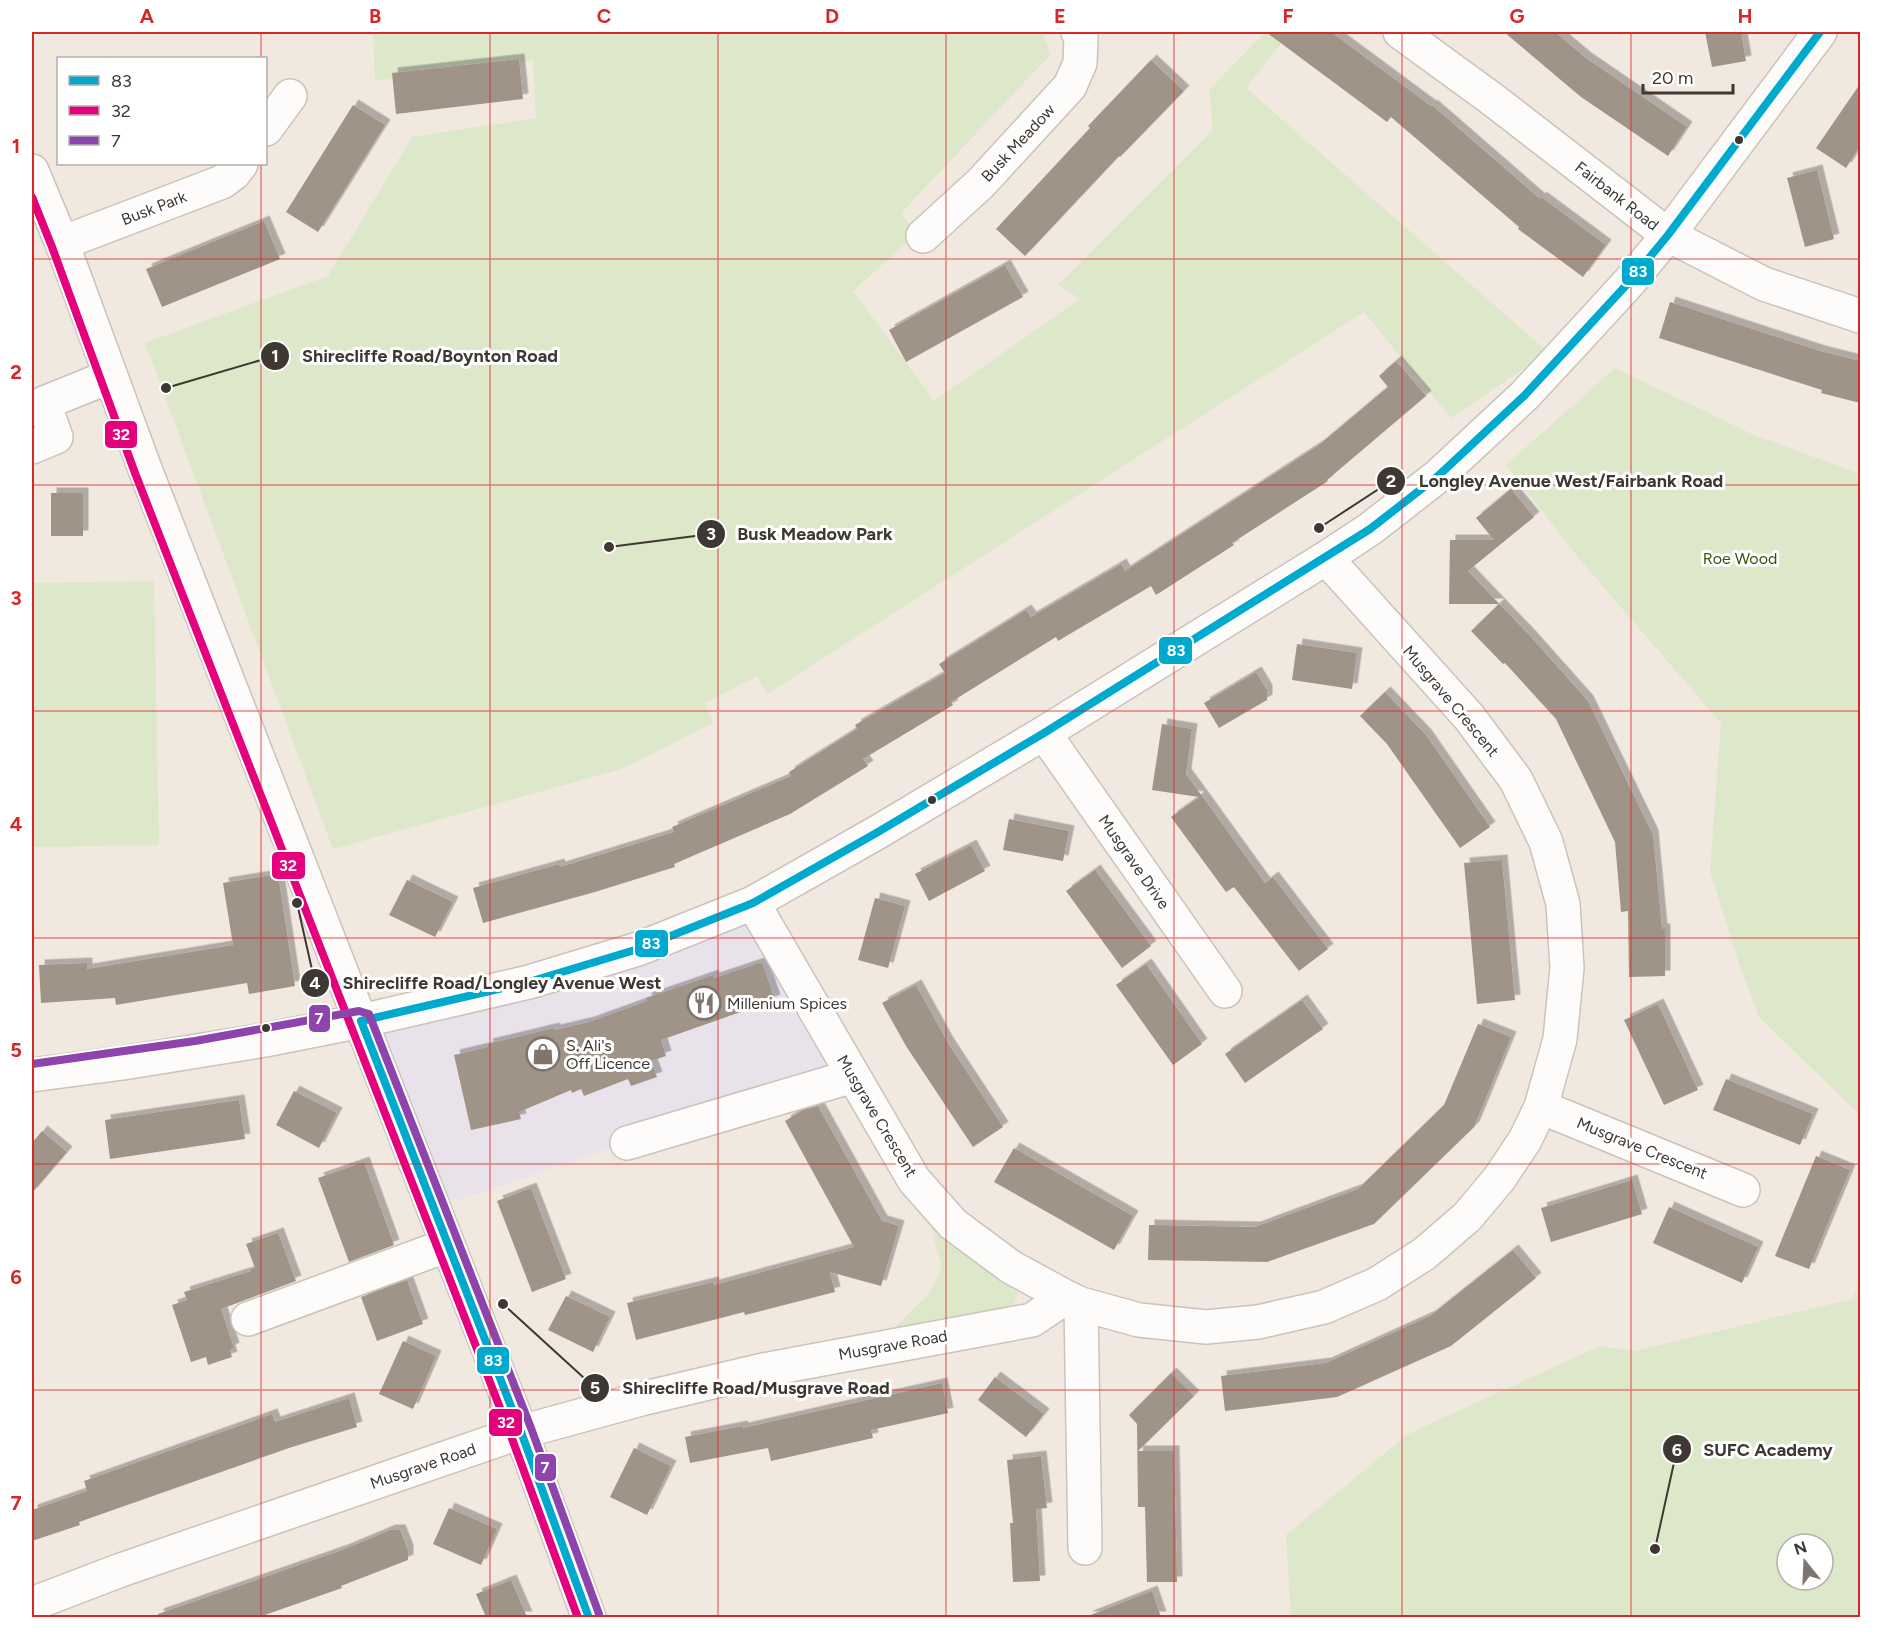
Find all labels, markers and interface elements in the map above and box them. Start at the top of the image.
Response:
text: A [140,4,155,28]
text: B [369,4,381,28]
text: C [597,4,611,28]
text: D [825,4,839,28]
text: E [1054,4,1066,28]
text: F [1282,4,1294,28]
text: G [1510,4,1525,28]
text: H [1738,4,1753,28]
legend [57,57,267,165]
scale bar [1643,57,1733,95]
text: 20 m [1652,67,1693,89]
text: 83 [111,70,132,92]
text: 32 [111,100,131,122]
street label: Busk Meadow [977,100,1059,186]
text: 7 [111,130,121,152]
text: 1 [12,134,20,158]
unlabelled marker [1733,134,1745,146]
street label: Fairbank Road [1571,157,1663,235]
street label: Busk Park [119,187,190,229]
line badge: 83 [1621,257,1655,286]
text: 83 [1629,262,1647,281]
callout: Shirecliffe Road/Boynton Road [260,338,570,374]
text: 1 [271,345,279,367]
text: Shirecliffe Road/Boynton Road [302,345,558,367]
text: 2 [10,360,22,384]
line badge: 32 [104,420,138,449]
text: 32 [112,425,130,444]
callout: Longley Avenue West/Fairbank Road [1376,463,1735,499]
text: 2 [1386,470,1396,492]
text: Longley Avenue West/Fairbank Road [1419,470,1723,492]
callout: Busk Meadow Park [696,516,905,552]
text: 3 [706,523,716,545]
text: Busk Meadow Park [737,523,893,545]
park label: Roe Wood [1703,549,1777,568]
text: 3 [10,586,22,610]
line badge: 83 [1158,636,1193,665]
text: 83 [1167,641,1185,660]
street label: Musgrave Crescent [1399,642,1503,760]
unlabelled marker [926,794,938,806]
street label: Musgrave Drive [1095,811,1174,913]
text: 4 [10,812,23,836]
line badge: 32 [271,851,306,880]
text: 32 [279,856,297,875]
line badge: 83 [634,929,669,958]
text: 83 [642,934,660,953]
callout: Shirecliffe Road/Longley Avenue West [300,965,673,1001]
text: 4 [309,972,321,994]
text: Shirecliffe Road/Longley Avenue West [343,972,661,994]
restaurant icon: Millenium Spices [686,985,722,1021]
place label: Millenium Spices [727,994,847,1013]
line badge: 7 [308,1004,331,1033]
text: 7 [315,1009,324,1028]
unlabelled marker [260,1022,272,1034]
shop icon: S. Ali's Off Licence [525,1036,561,1072]
place label: S. Ali's Off Licence [566,1036,650,1073]
text: 5 [10,1038,22,1062]
street label: Musgrave Crescent [833,1051,921,1181]
street label: Musgrave Crescent [1574,1113,1710,1183]
text: 6 [10,1265,22,1289]
street label: Musgrave Road [837,1326,949,1364]
line badge: 83 [476,1346,510,1375]
text: 83 [484,1351,502,1370]
callout: Shirecliffe Road/Musgrave Road [580,1370,901,1406]
text: 5 [590,1377,600,1399]
text: Shirecliffe Road/Musgrave Road [622,1377,890,1399]
line badge: 32 [488,1408,523,1437]
text: 32 [497,1413,515,1432]
callout: SUFC Academy [1662,1431,1845,1467]
street label: Musgrave Road [368,1439,478,1493]
text: 6 [1672,1439,1682,1461]
text: SUFC Academy [1703,1439,1833,1461]
line badge: 7 [534,1453,557,1482]
text: 7 [541,1458,550,1477]
text: 7 [10,1491,22,1515]
north arrow [1775,1532,1835,1592]
text: N [1792,1537,1809,1559]

